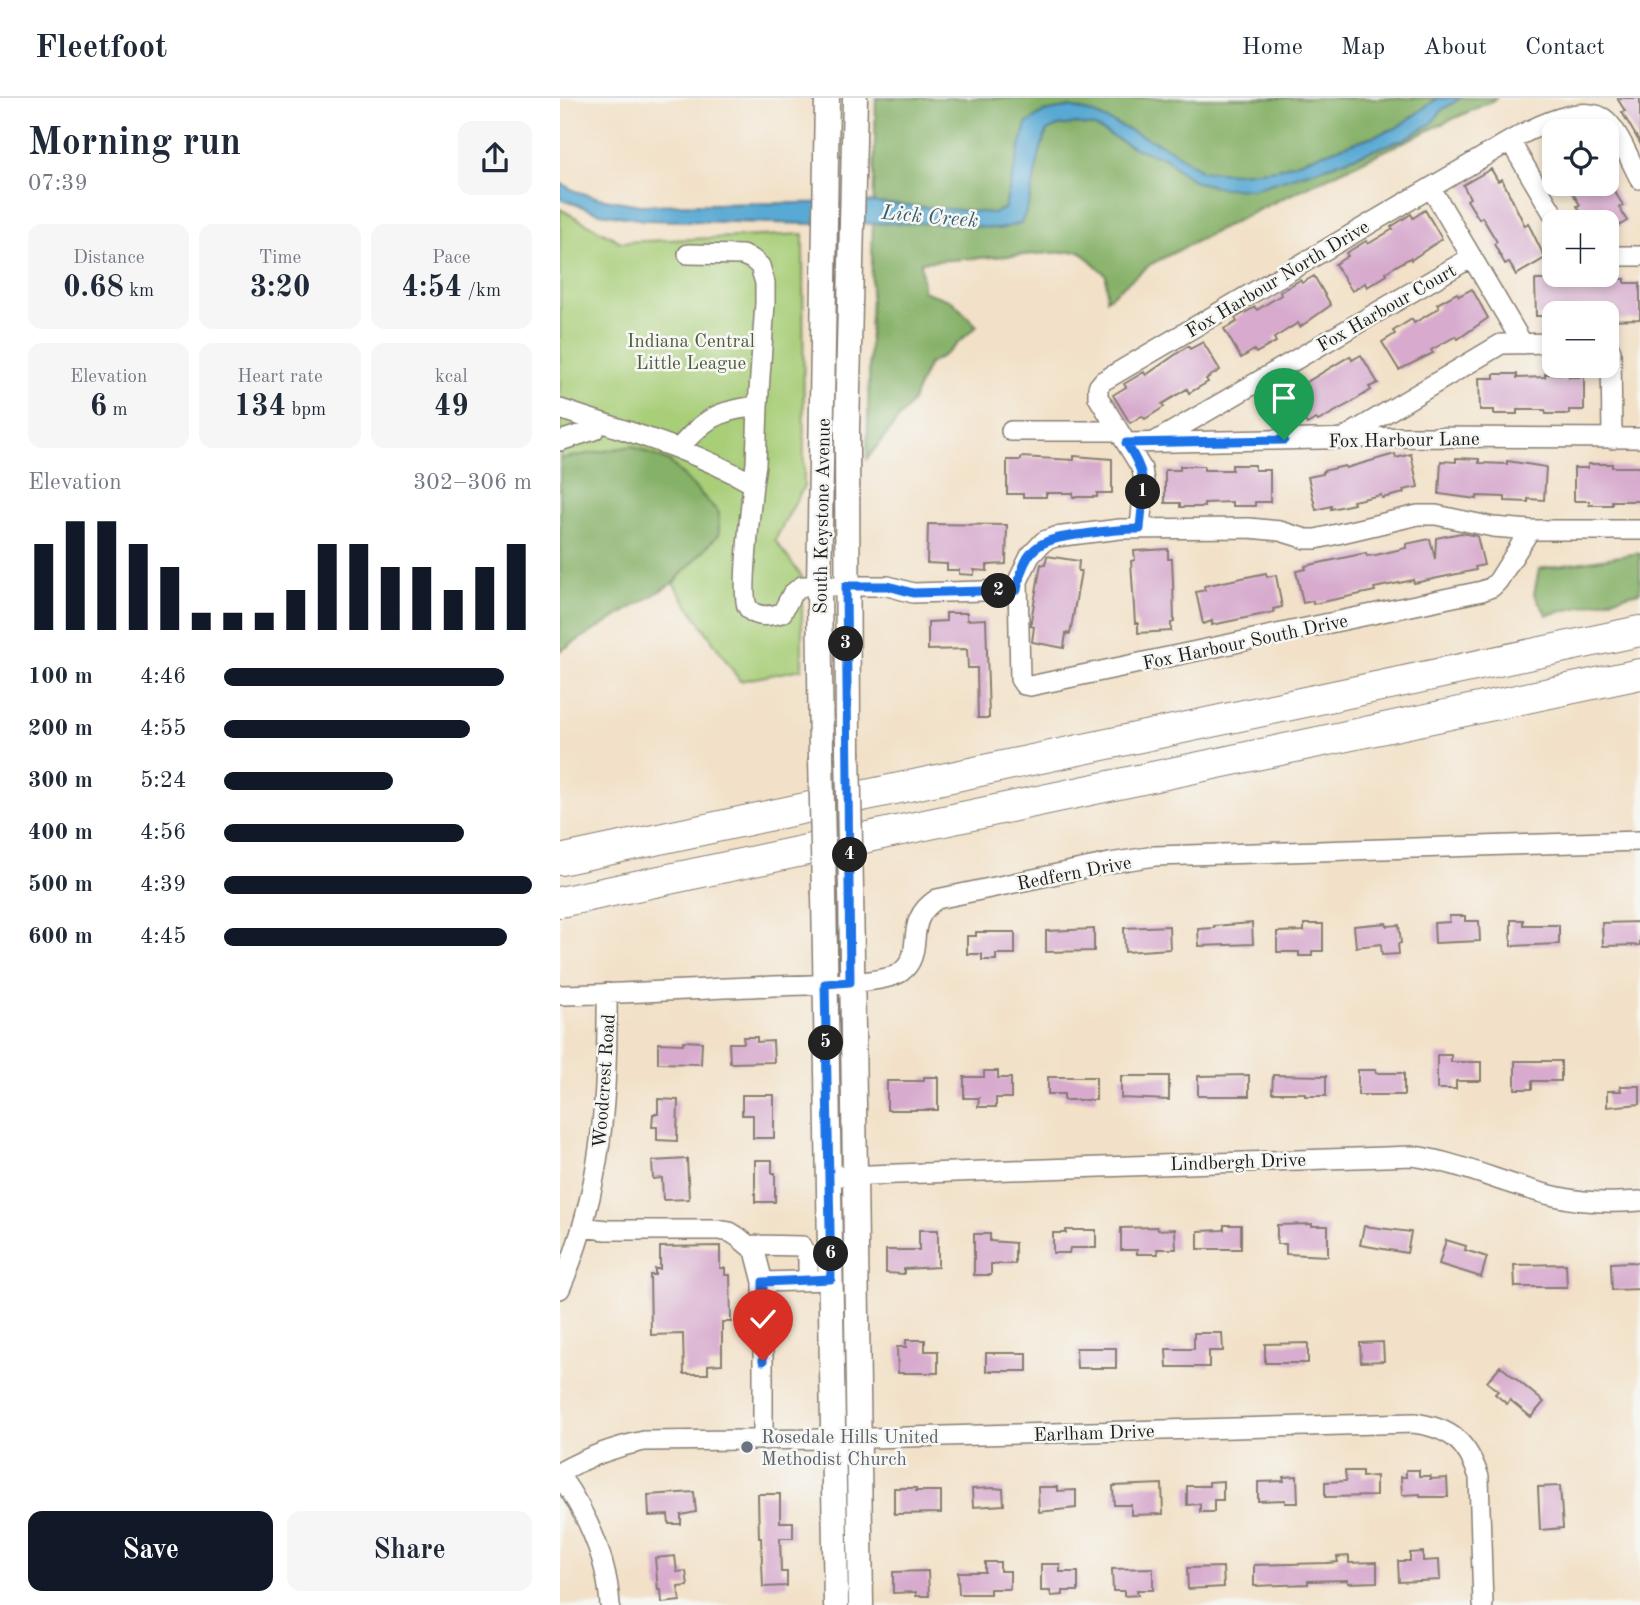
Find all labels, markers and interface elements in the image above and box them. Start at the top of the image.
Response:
text: Fleetfoot [35,32,167,65]
text: Home [1242,36,1303,60]
text: Map [1341,36,1385,60]
text: About [1423,36,1487,60]
text: Contact [1525,36,1605,60]
map controls [1542,119,1619,378]
button: locate [1542,119,1619,196]
button: share [458,121,532,195]
text: Morning run [28,125,241,163]
text: 07:39 [28,172,88,195]
water label: Lick Creek [880,203,979,232]
button: + [1542,210,1619,287]
street label: Fox Harbour North Drive [1183,218,1373,342]
text: Distance [73,249,144,268]
text: Time [259,249,301,268]
text: Pace [432,249,471,268]
street label: Fox Harbour Court [1315,262,1460,357]
text: 0.68 [63,273,124,303]
text: 3:20 [250,273,310,303]
text: 4:54 [402,273,462,303]
text: km [124,282,154,301]
text: /km [462,282,501,301]
button: − [1542,301,1619,378]
park label: Indiana Central Little League [627,333,755,374]
text: Elevation [70,368,147,387]
text: Heart rate [237,368,323,387]
text: kcal [435,368,468,387]
pin [1254,368,1314,440]
icon: arrive [1265,379,1303,417]
text: 6 [90,392,107,422]
text: 134 [234,392,286,422]
text: 49 [434,392,469,422]
text: m [107,401,128,420]
text: bpm [286,401,326,420]
street label: South Keystone Avenue [812,418,835,614]
street label: Fox Harbour Lane [1328,431,1480,452]
text: Elevation [28,471,122,494]
text: 302–306 m [413,471,532,494]
pin: 1 [1126,474,1160,510]
text: 1 [1137,482,1148,501]
pin: 2 [982,574,1017,608]
text: 2 [993,581,1004,600]
street label: Fox Harbour South Drive [1141,612,1350,675]
pin: 3 [828,626,864,662]
text: 3 [840,634,851,653]
text: 100 m [28,665,93,688]
text: 4:46 [140,665,186,688]
text: 200 m [28,717,93,740]
text: 4:55 [140,717,186,740]
text: 300 m [28,769,93,792]
text: 5:24 [140,769,186,792]
text: 400 m [28,821,93,844]
text: 4:56 [140,821,186,844]
pin: 4 [832,838,868,872]
text: 4 [844,845,855,864]
street label: Redfern Drive [1016,854,1133,895]
text: 500 m [28,873,93,896]
text: 4:39 [140,873,186,896]
text: 600 m [28,925,93,948]
text: 4:45 [140,925,186,948]
street label: Woodcrest Road [591,1013,620,1149]
pin: 5 [808,1026,844,1060]
text: 5 [820,1033,831,1052]
street label: Lindbergh Drive [1170,1152,1306,1175]
pin: 6 [814,1236,848,1272]
text: 6 [825,1244,836,1263]
pin [733,1289,793,1361]
icon: check [744,1300,782,1338]
street label: Earlham Drive [1033,1423,1155,1446]
place label: Rosedale Hills United Methodist Church [761,1429,939,1470]
marker: Rosedale Hills United Methodist Church [739,1439,755,1455]
button: Save [28,1511,273,1591]
button: Share [287,1511,532,1591]

